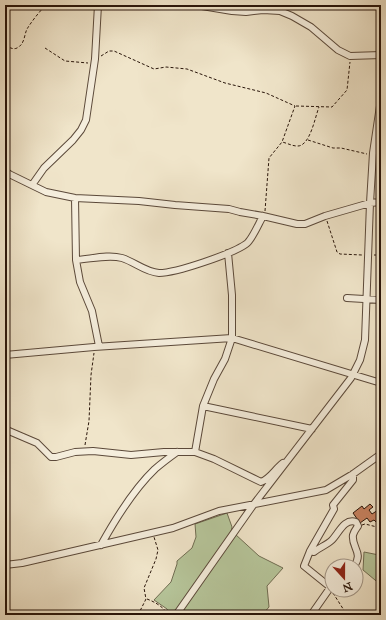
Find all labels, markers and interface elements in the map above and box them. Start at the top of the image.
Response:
north arrow [324,558,364,598]
text: N [340,579,354,595]

